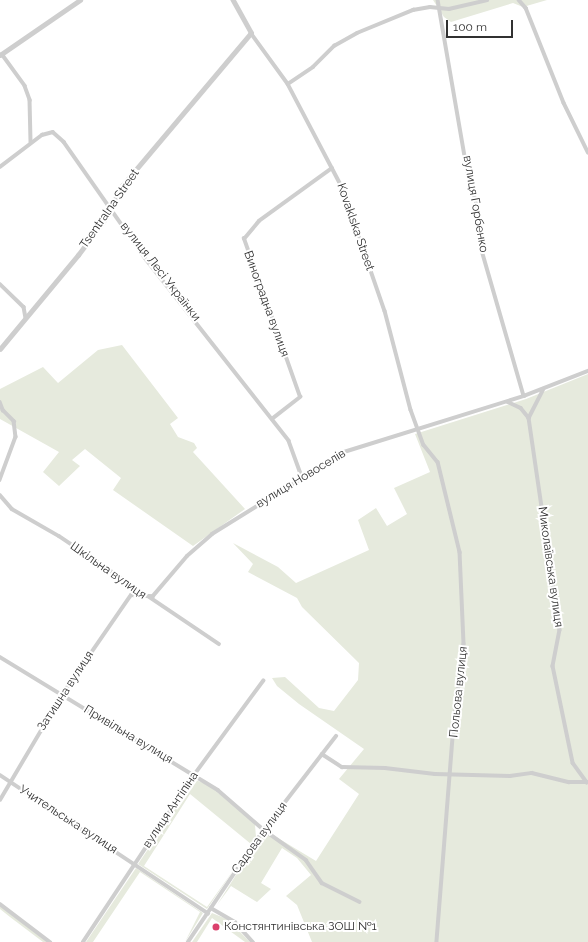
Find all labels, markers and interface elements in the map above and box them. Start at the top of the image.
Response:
scale bar [448,12,515,38]
text: 100 m [453,20,487,34]
street label: вулиця Горбенко [459,154,491,254]
street label: Tsentralna Street [77,166,143,252]
street label: Kovaklska Street [333,181,377,273]
street label: вулиця Лесі Українки [117,220,203,324]
street label: Виноградна вулиця [240,249,292,359]
street label: вулиця Новоселів [254,447,348,511]
street label: Миколаївська вулиця [534,506,566,628]
street label: Шкільна вулиця [67,539,149,603]
street label: Польова вулиця [447,646,471,738]
street label: Затишна вулиця [35,648,97,734]
street label: Привільна вулиця [81,703,175,767]
street label: вулиця Антіпіна [140,769,202,851]
street label: Учительська вулиця [16,783,120,857]
street label: Садова вулиця [229,799,291,877]
place label: Констянтинівська ЗОШ №1 [224,920,377,934]
marker: Констянтинівська ЗОШ №1 [211,922,221,932]

